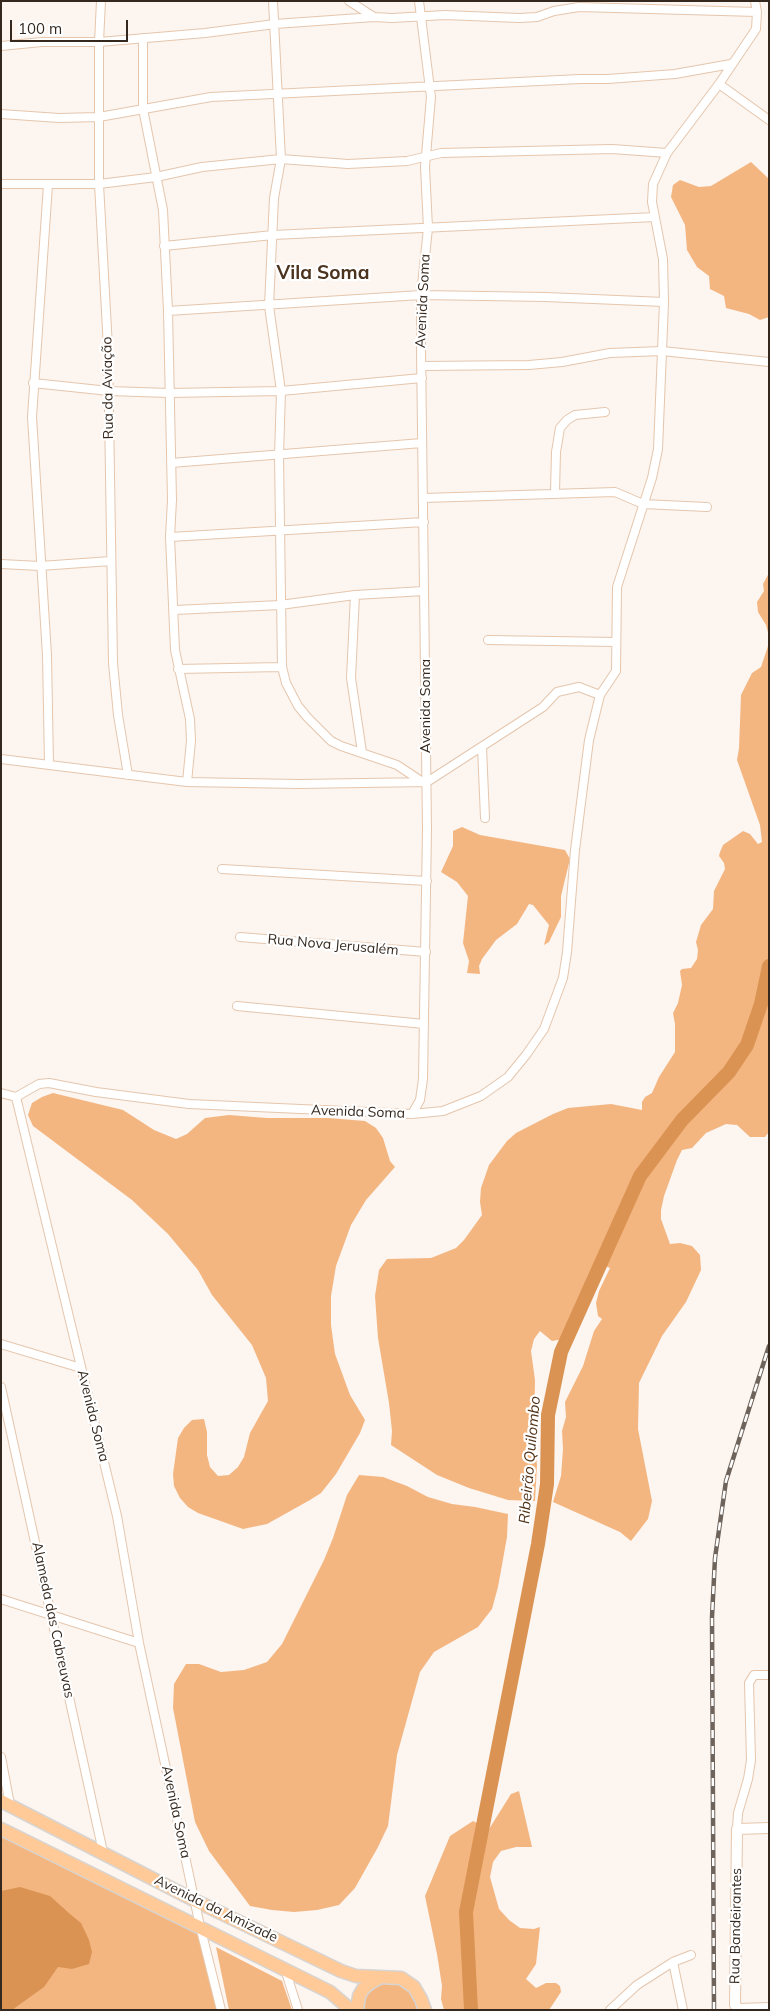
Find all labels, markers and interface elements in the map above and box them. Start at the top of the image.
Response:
scale bar [12,10,130,42]
text: 100 m [18,19,62,38]
street label: Avenida Soma [412,253,434,349]
district label: Vila Soma [277,262,369,284]
street label: Rua da Aviação [99,337,117,439]
street label: Avenida Soma [418,659,434,753]
street label: Rua Nova Jerusalém [267,931,399,959]
street label: Avenida Soma [311,1102,405,1122]
street label: Avenida Soma [73,1368,113,1464]
water label: Ribeirão Quilombo [515,1395,545,1525]
street label: Alameda das Cabreuvas [28,1540,78,1700]
street label: Avenida Soma [158,1764,194,1860]
street label: Rua Bandeirantes [727,1868,745,1984]
street label: Avenida da Amizade [152,1872,280,1946]

